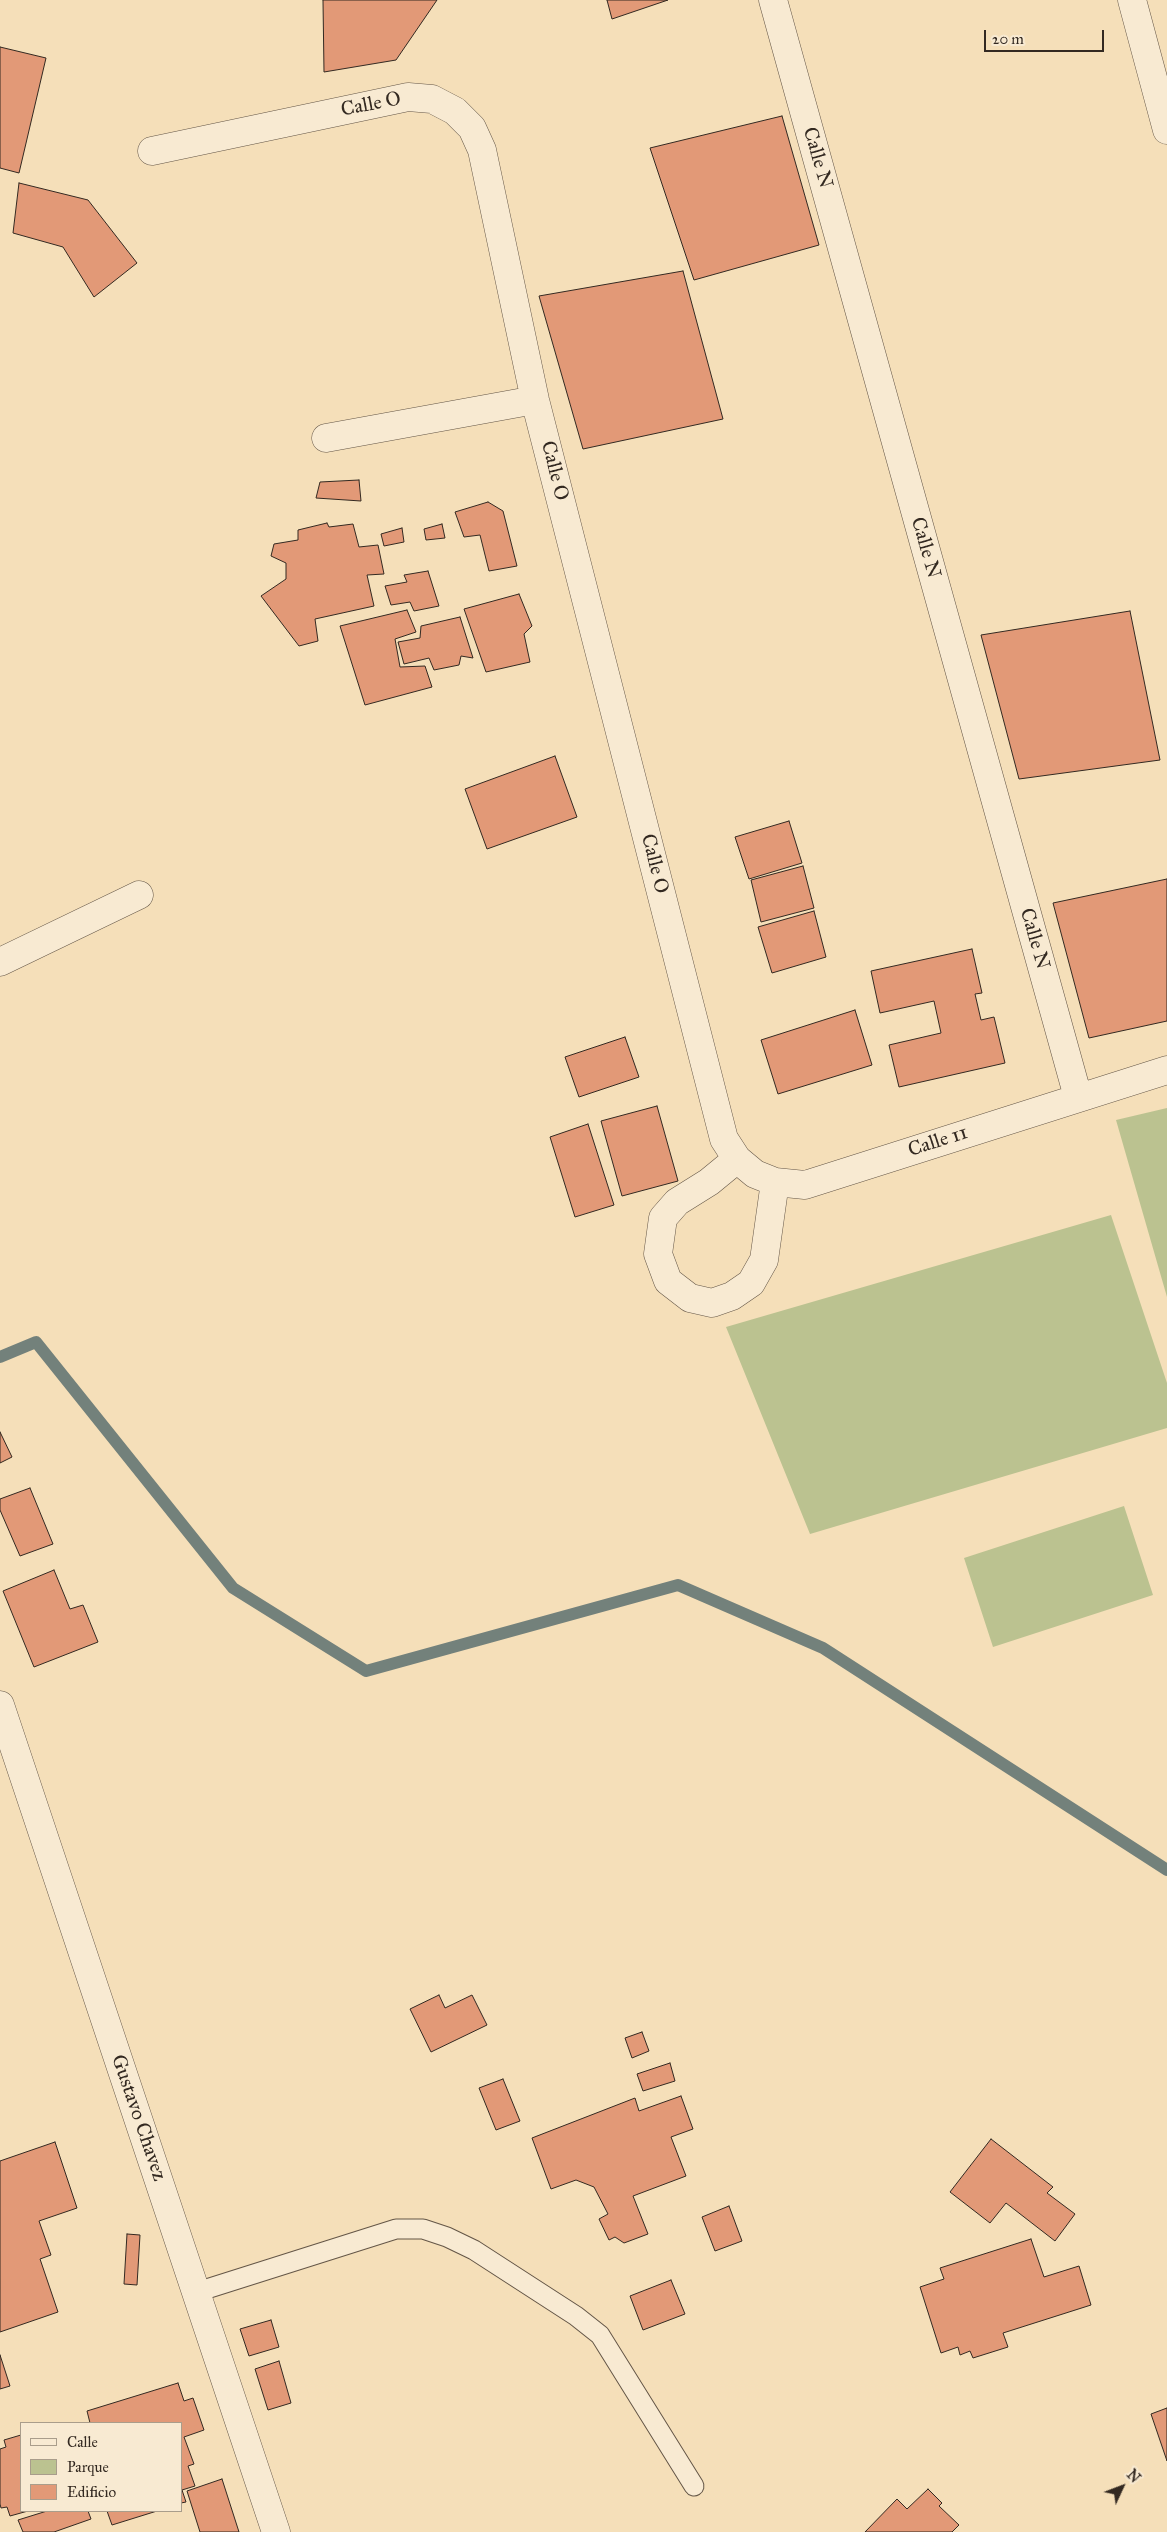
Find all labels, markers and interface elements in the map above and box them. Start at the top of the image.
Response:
scale bar [987,20,1107,52]
text: 20 m [992,30,1024,48]
street label: Calle O [339,87,403,123]
street label: Calle N [797,125,837,191]
street label: Calle O [535,439,573,503]
street label: Calle N [905,515,945,581]
street label: Calle O [635,832,673,896]
street label: Calle N [1014,906,1054,972]
street label: Calle 11 [905,1121,971,1163]
street label: Gustavo Chavez [105,2052,171,2184]
legend [20,2422,182,2512]
text: Calle [67,2433,98,2451]
text: Parque [67,2458,109,2476]
north arrow [1097,2462,1147,2512]
text: N [1123,2466,1144,2487]
text: Edificio [67,2483,116,2501]

